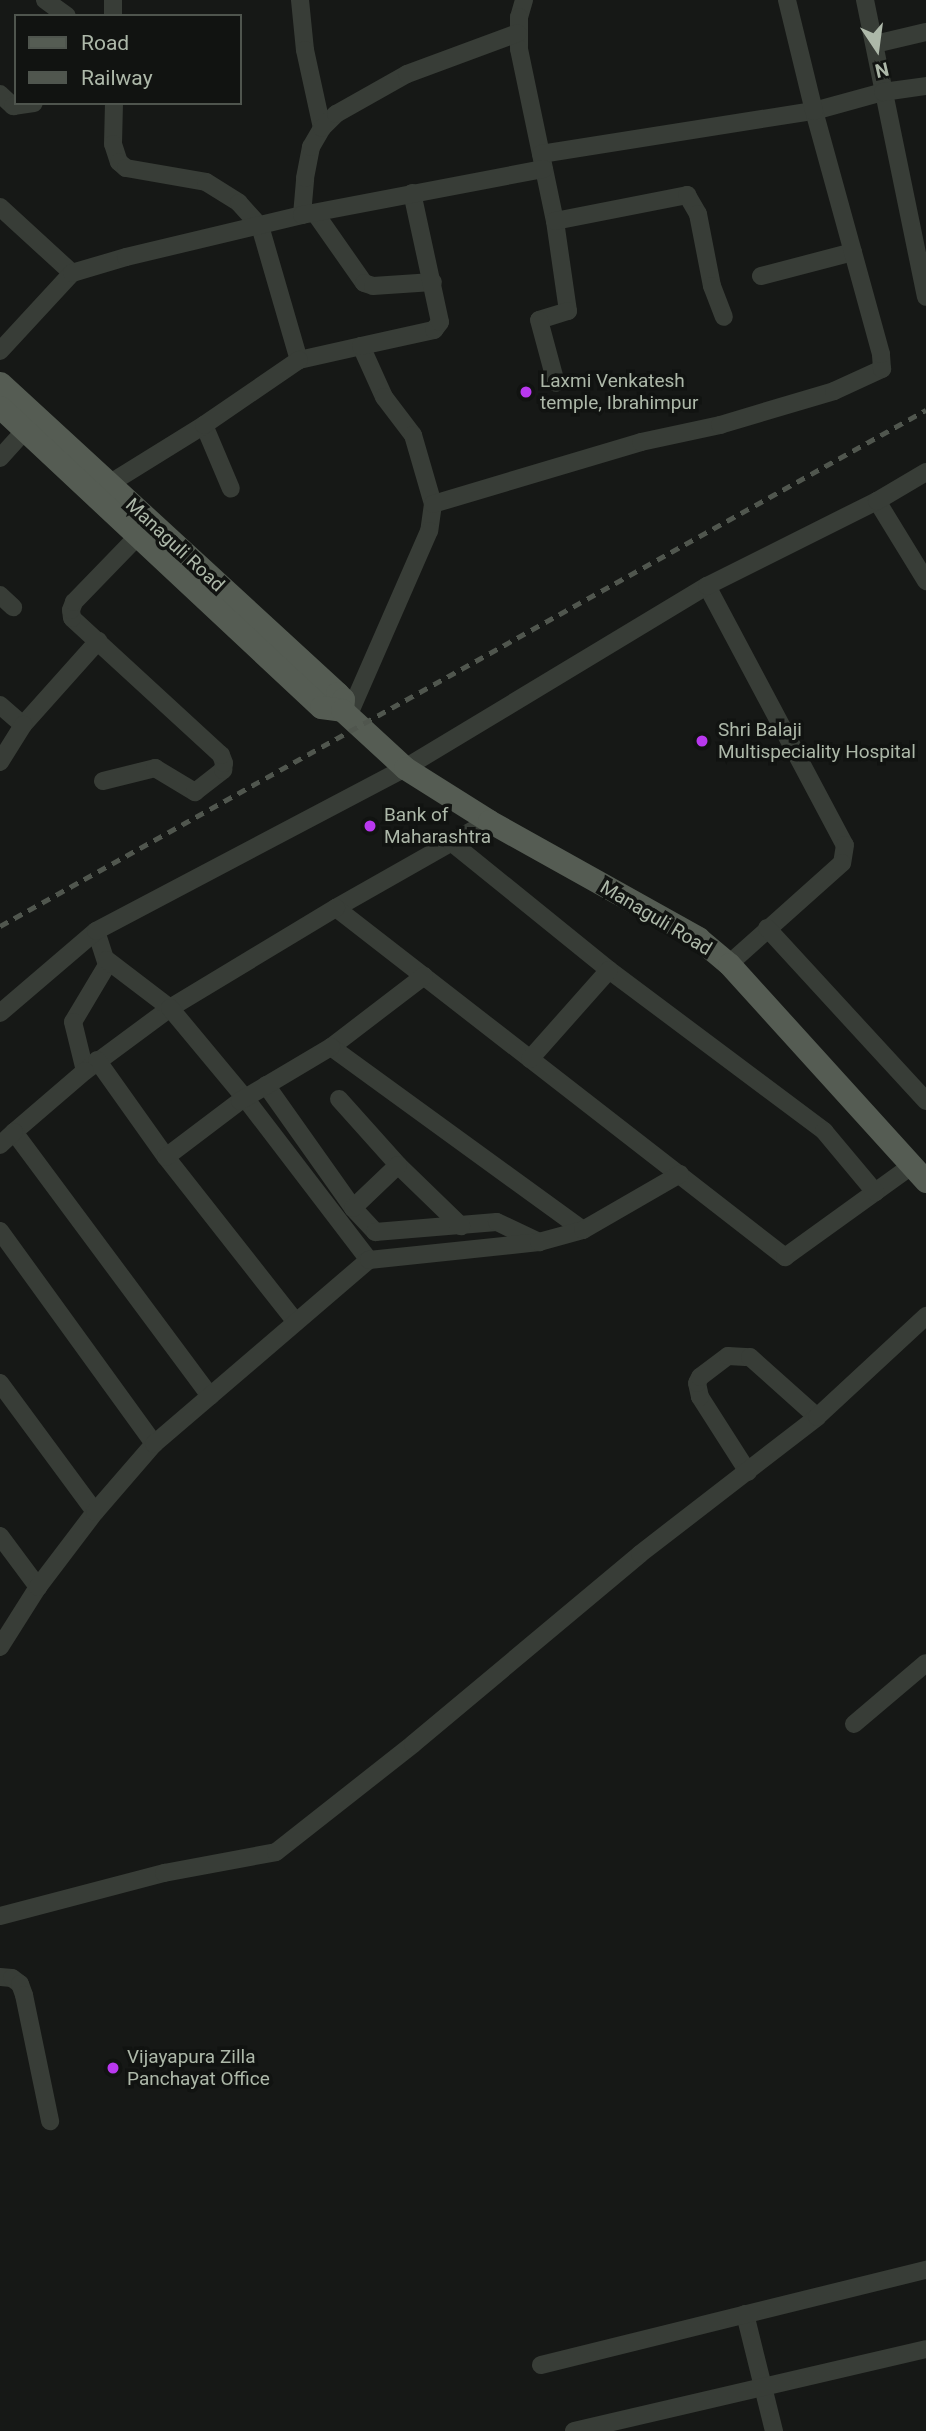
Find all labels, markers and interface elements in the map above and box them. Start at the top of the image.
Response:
legend [14,14,242,105]
north arrow [842,14,912,84]
text: Road [81,31,129,55]
text: N [873,57,891,83]
text: Railway [81,66,153,90]
place label: Laxmi Venkatesh temple, Ibrahimpur [540,370,698,414]
marker: Laxmi Venkatesh temple, Ibrahimpur [518,384,534,400]
street label: Managuli Road [121,494,229,596]
place label: Shri Balaji Multispeciality Hospital [718,719,916,763]
marker: Shri Balaji Multispeciality Hospital [692,731,712,751]
place label: Bank of Maharashtra [384,804,491,848]
marker: Bank of Maharashtra [362,818,378,834]
street label: Managuli Road [596,876,716,960]
place label: Vijayapura Zilla Panchayat Office [127,2046,270,2090]
marker: Vijayapura Zilla Panchayat Office [105,2060,121,2076]

